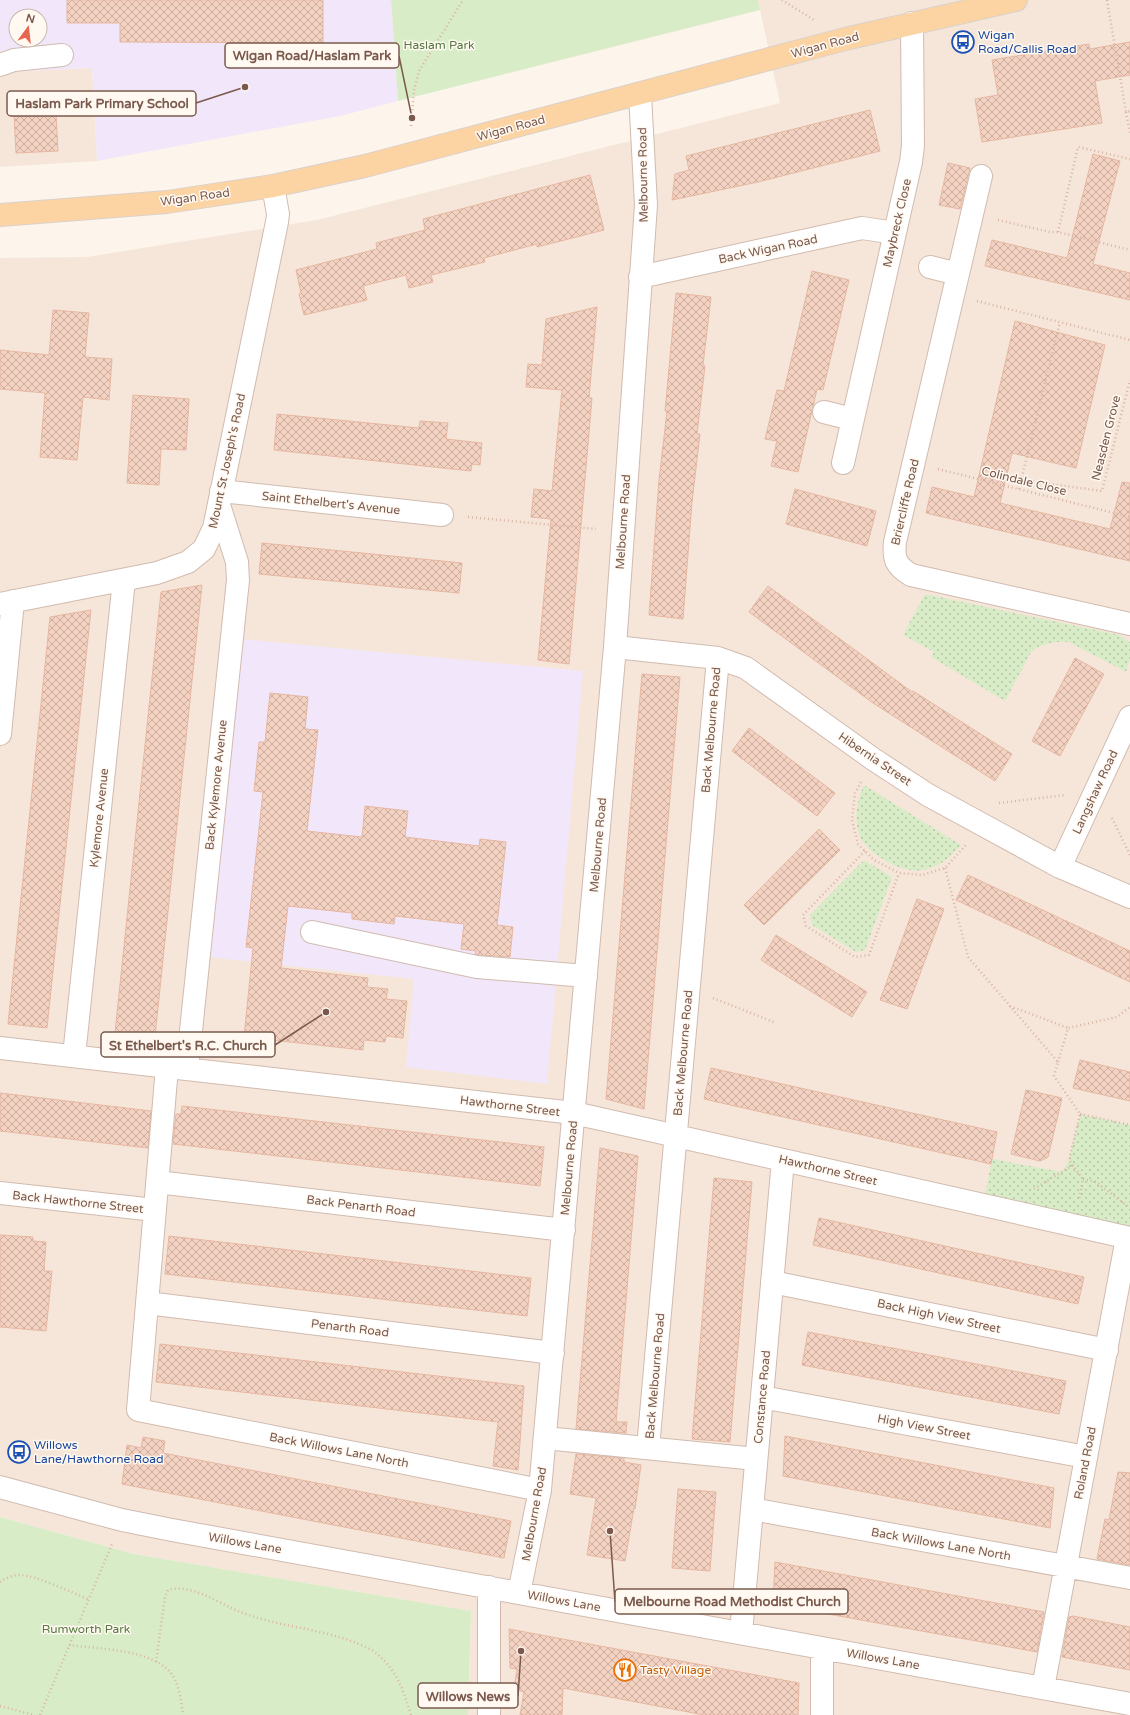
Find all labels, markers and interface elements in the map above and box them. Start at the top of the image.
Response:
north arrow [8,8,48,48]
text: N [25,11,36,26]
place label: Wigan Road/Callis Road [978,28,1077,56]
street label: Wigan Road [789,29,861,61]
bus stop icon: Wigan Road/Callis Road [950,29,976,55]
park label: Haslam Park [403,38,475,52]
callout: Wigan Road/Haslam Park [225,43,399,68]
text: Wigan Road/Haslam Park [233,48,391,64]
callout: Haslam Park Primary School [7,91,196,116]
text: Haslam Park Primary School [15,96,189,112]
street label: Wigan Road [475,112,547,144]
street label: Melbourne Road [635,127,651,223]
street label: Maybreck Close [880,177,914,269]
street label: Wigan Road [159,185,231,209]
street label: Back Wigan Road [717,232,819,266]
street label: Mount St Joseph's Road [206,392,248,530]
street label: Neasden Grove [1089,394,1123,482]
street label: Briercliffe Road [888,457,922,547]
street label: Colindale Close [980,464,1068,498]
street label: Melbourne Road [613,474,633,570]
street label: Saint Ethelbert's Avenue [261,489,401,517]
street label: Back Melbourne Road [699,666,723,794]
street label: Back Kylemore Avenue [202,719,230,851]
street label: Hibernia Street [836,729,915,789]
street label: Langshaw Road [1069,748,1121,836]
street label: Kylemore Avenue [87,767,111,868]
street label: Melbourne Road [587,797,609,893]
street label: Back Melbourne Road [671,989,695,1117]
callout: St Ethelbert's R.C. Church [101,1032,275,1057]
text: St Ethelbert's R.C. Church [109,1038,267,1054]
street label: Hawthorne Street [459,1093,561,1119]
street label: Melbourne Road [558,1120,580,1216]
street label: Hawthorne Street [777,1152,879,1188]
street label: Back Hawthorne Street [12,1188,145,1216]
street label: Back Penarth Road [306,1192,416,1220]
street label: Back High View Street [876,1296,1002,1336]
street label: Back Melbourne Road [643,1312,667,1440]
street label: Penarth Road [310,1316,390,1340]
street label: Constance Road [751,1350,773,1444]
street label: High View Street [876,1411,972,1443]
street label: Roland Road [1071,1425,1099,1501]
street label: Back Willows Lane North [268,1430,410,1470]
place label: Willows Lane/Hawthorne Road [34,1438,164,1466]
bus stop icon: Willows Lane/Hawthorne Road [6,1439,32,1465]
street label: Melbourne Road [519,1466,549,1562]
street label: Back Willows Lane North [870,1525,1012,1563]
street label: Willows Lane [207,1530,283,1556]
street label: Willows Lane [526,1588,602,1614]
callout: Melbourne Road Methodist Church [615,1589,848,1614]
text: Melbourne Road Methodist Church [623,1594,841,1610]
park label: Rumworth Park [42,1622,131,1636]
street label: Willows Lane [845,1646,921,1672]
restaurant icon: Tasty Village [612,1657,638,1683]
place label: Tasty Village [640,1663,711,1677]
callout: Willows News [418,1683,518,1708]
text: Willows News [426,1689,510,1705]

